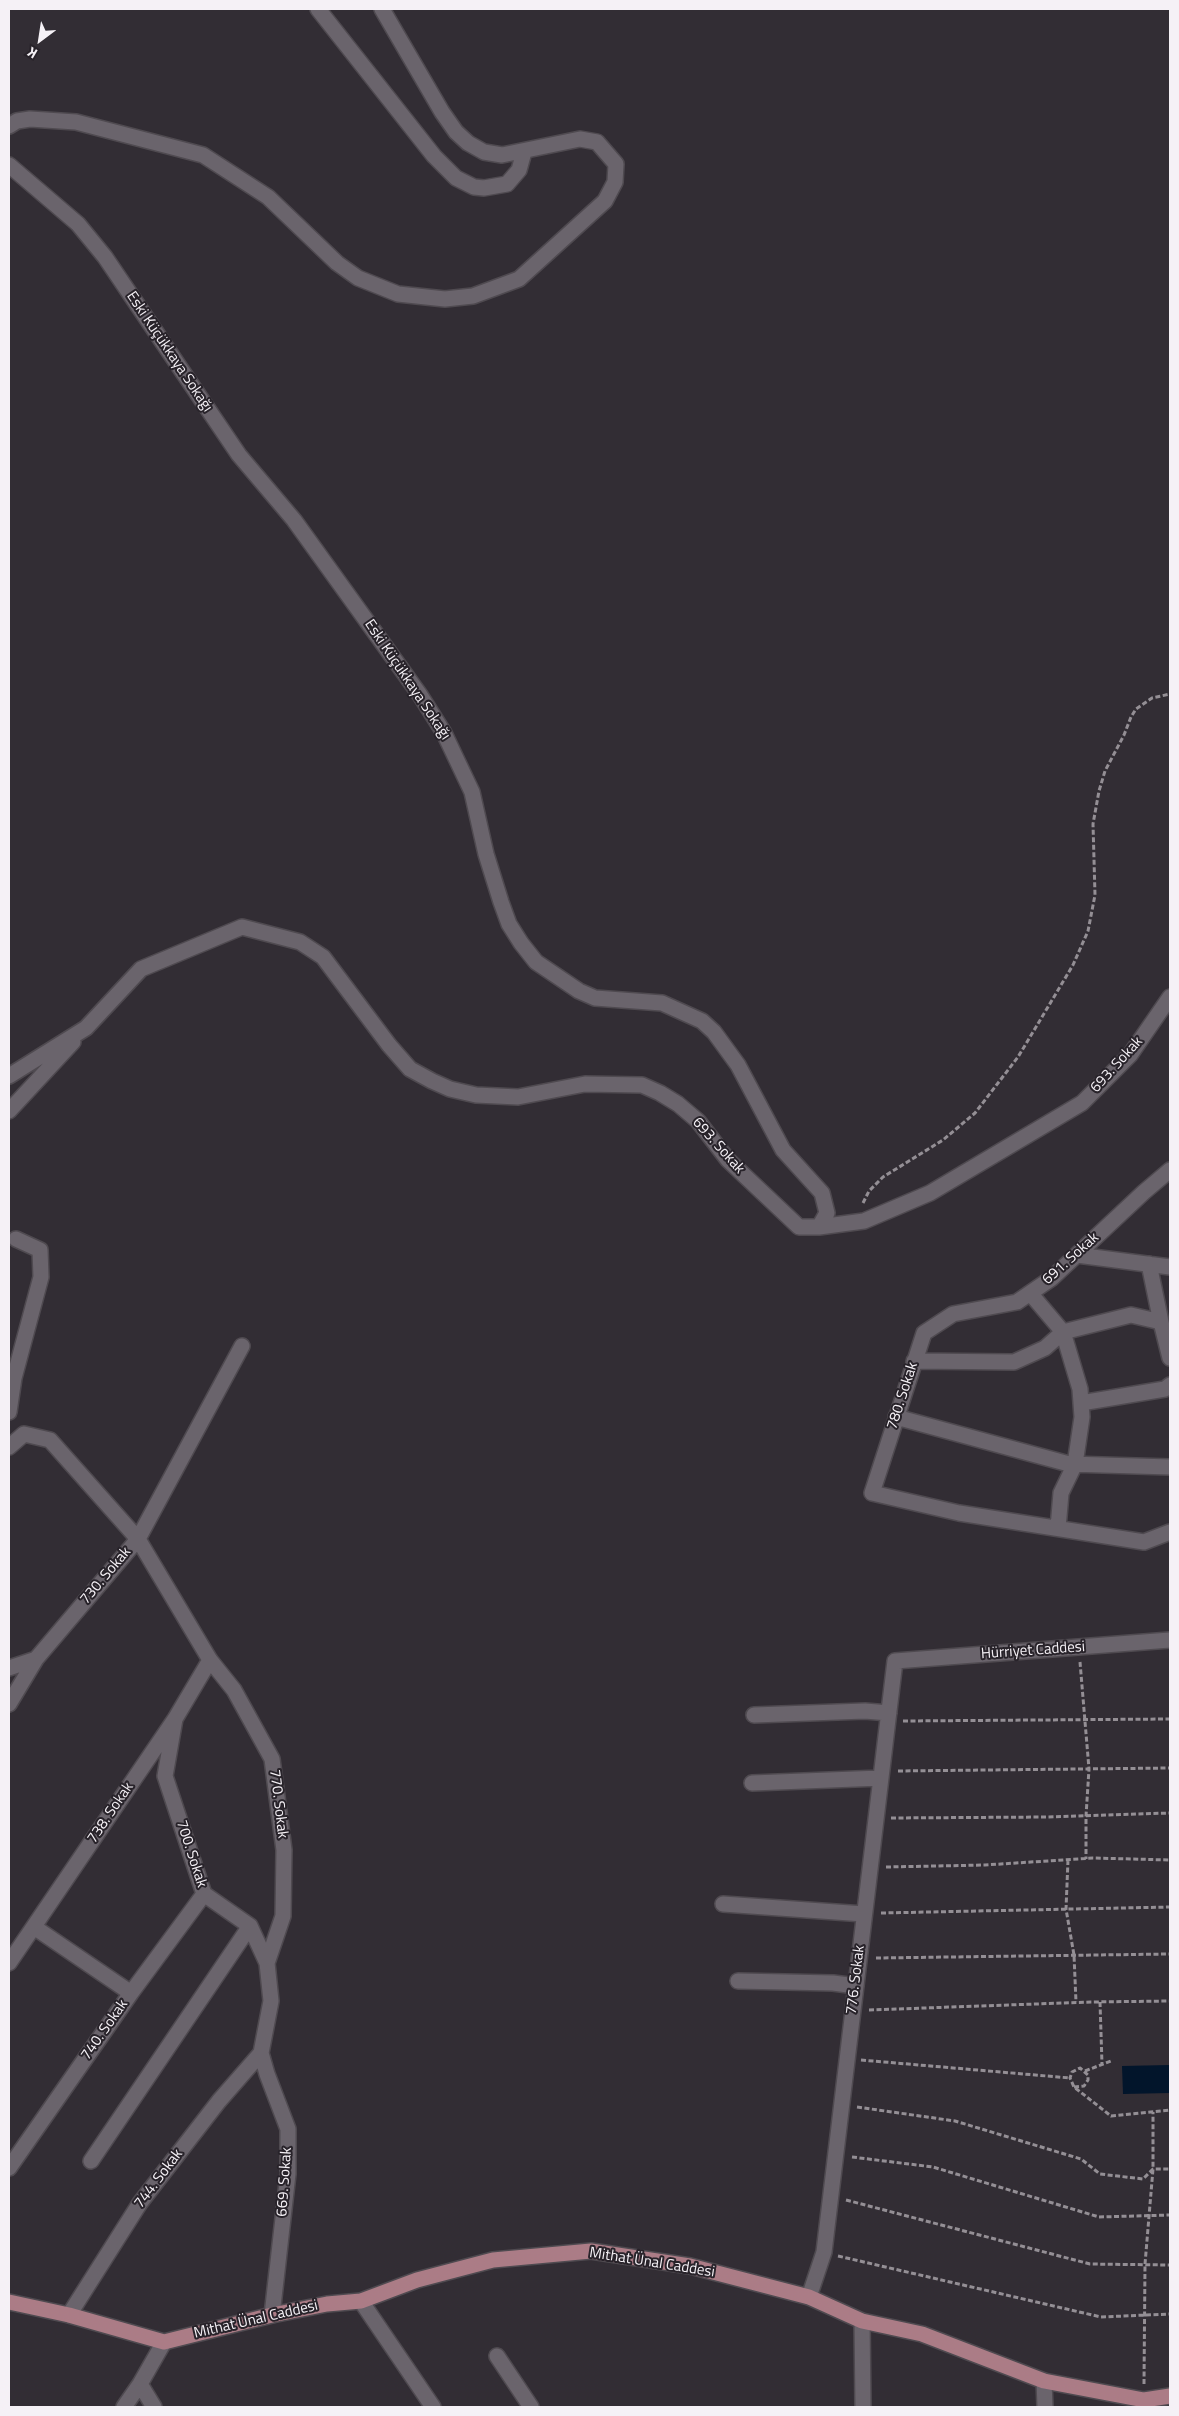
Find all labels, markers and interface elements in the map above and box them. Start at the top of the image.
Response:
north arrow [15,15,65,65]
text: K [23,42,41,64]
street label: Eski Küçükkaya Sokağı [122,288,216,416]
street label: Eski Küçükkaya Sokağı [360,616,454,744]
street label: 693. Sokak [1087,1033,1147,1097]
street label: 693. Sokak [688,1114,748,1178]
street label: 691. Sokak [1039,1229,1103,1289]
street label: 780. Sokak [884,1360,922,1432]
street label: 730. Sokak [77,1544,135,1608]
street label: Hürriyet Caddesi [980,1638,1086,1664]
street label: 770. Sokak [265,1768,291,1840]
street label: 738. Sokak [84,1779,138,1847]
street label: 700. Sokak [172,1818,210,1890]
street label: 776. Sokak [843,1944,869,2016]
street label: 740. Sokak [78,1996,132,2064]
street label: 744. Sokak [131,2146,187,2212]
street label: 669. Sokak [274,2147,296,2217]
street label: Mithat Ünal Caddesi [588,2244,716,2282]
street label: Mithat Ünal Caddesi [192,2297,320,2343]

